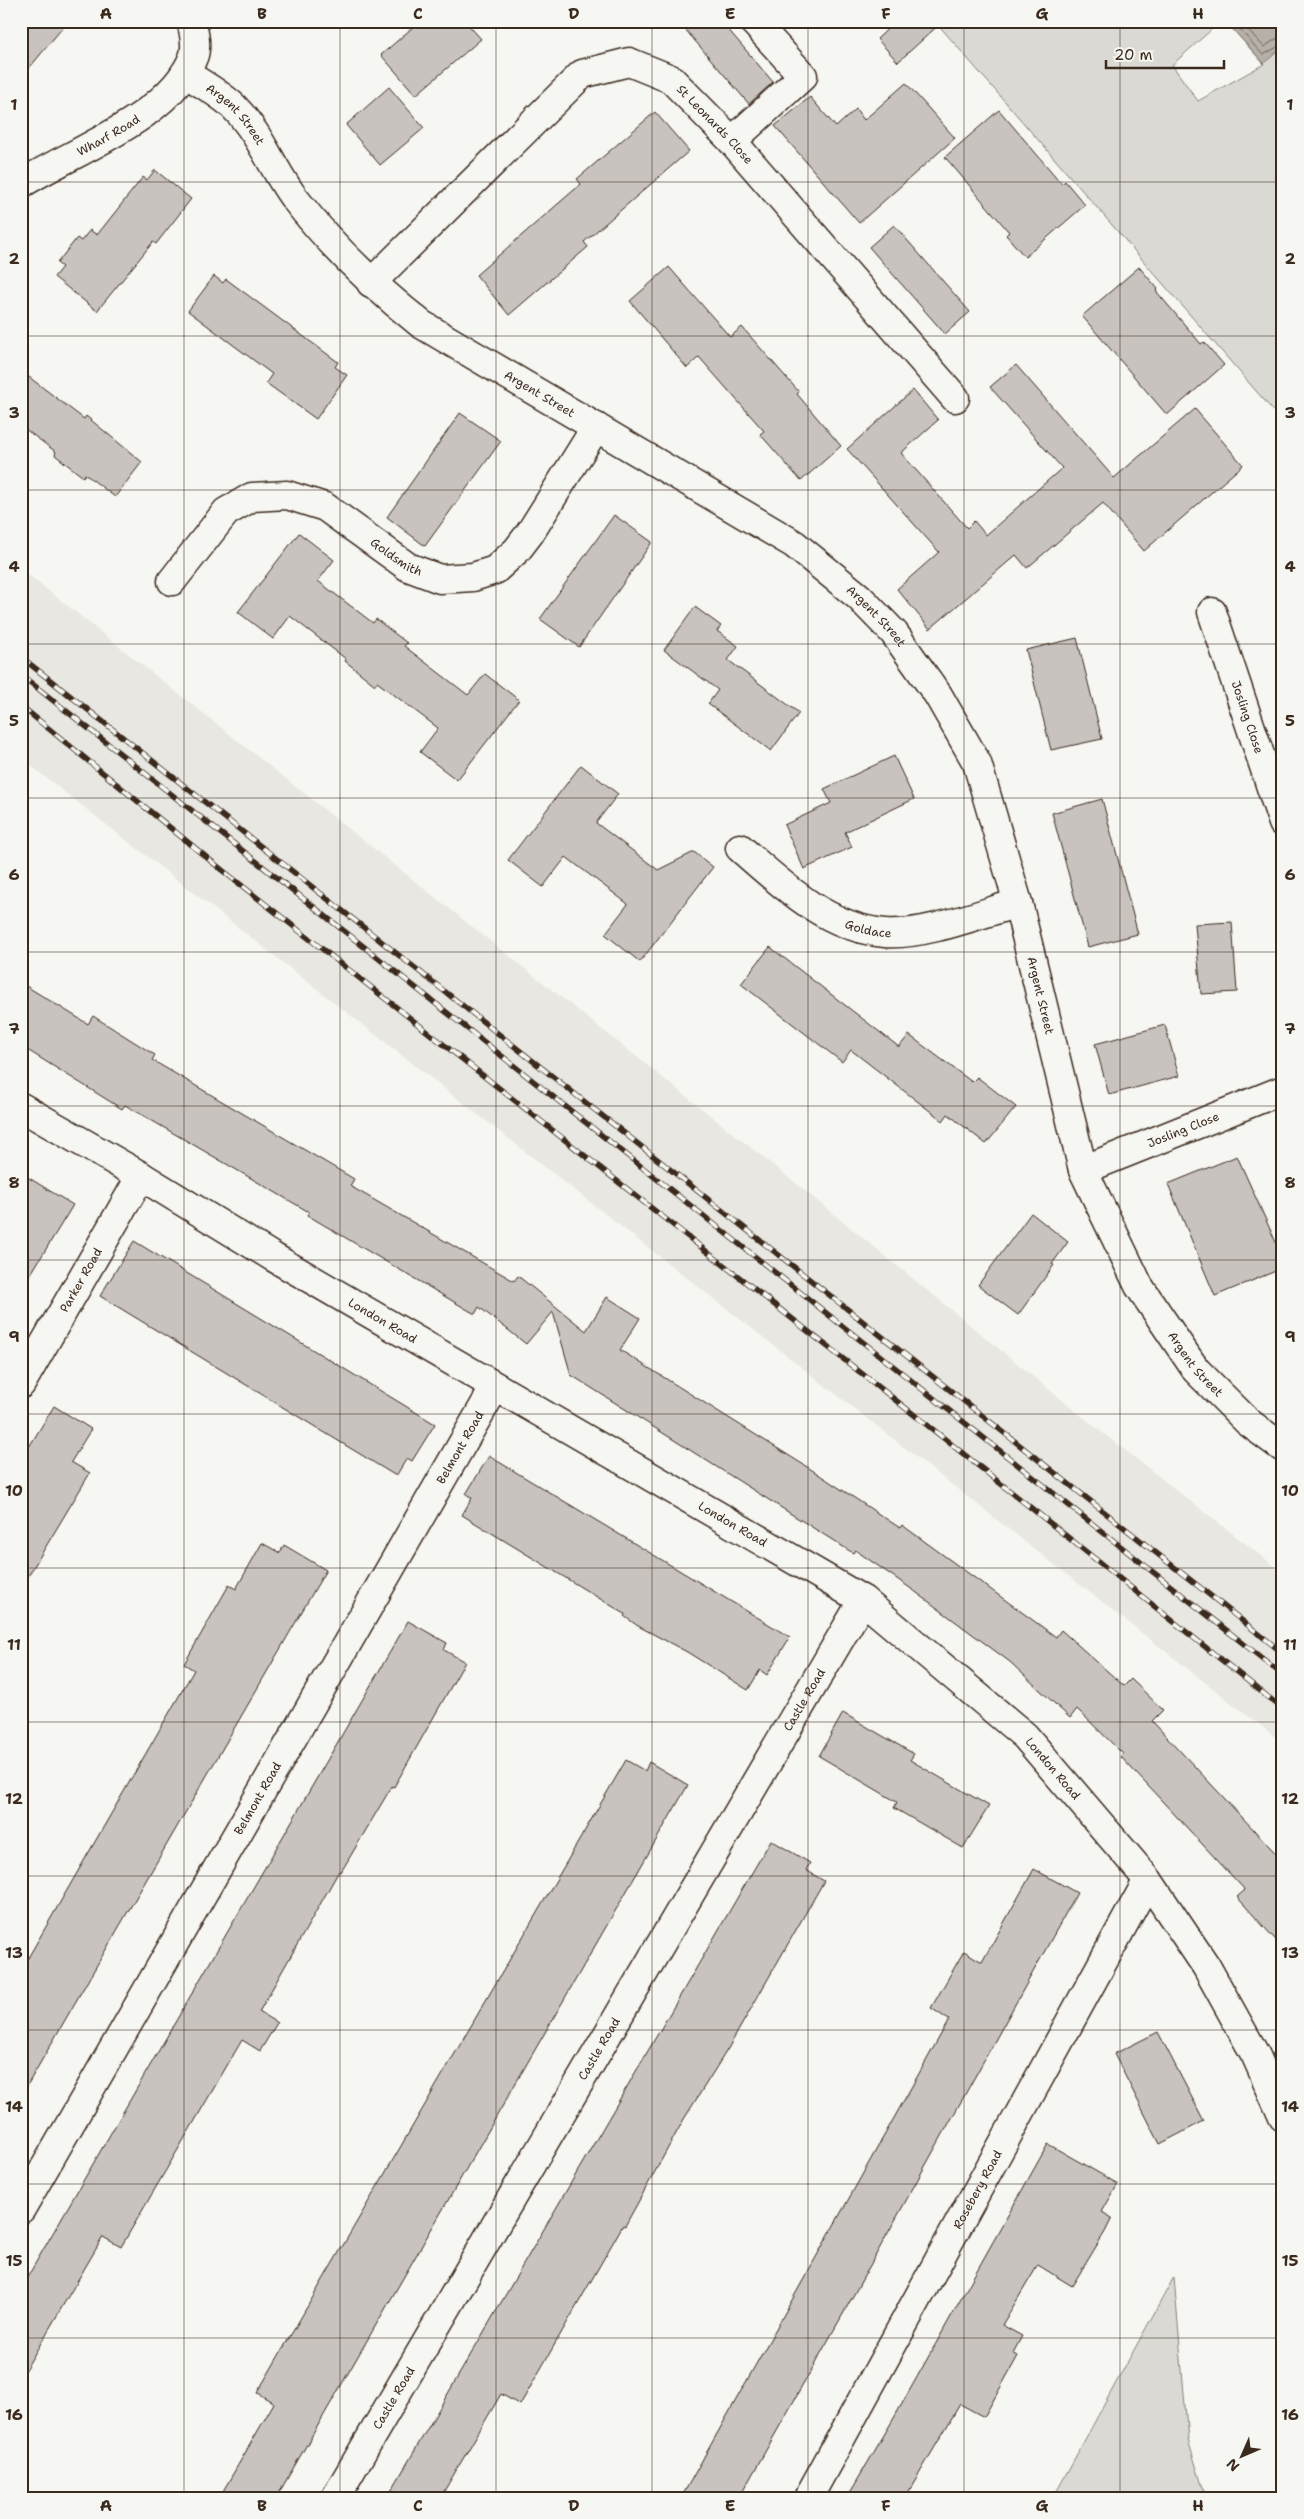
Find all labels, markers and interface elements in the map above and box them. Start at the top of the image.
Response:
text: A [100,3,112,24]
text: B [257,3,267,24]
text: C [413,3,423,24]
text: D [568,3,580,24]
text: E [725,3,735,24]
text: F [881,3,891,24]
text: G [1036,3,1049,24]
text: H [1192,3,1204,24]
scale bar [1106,38,1224,70]
text: 20 m [1114,45,1153,65]
street label: Argent Street [203,80,268,148]
street label: St Leonards Close [673,81,757,168]
text: 1 [10,94,18,115]
text: 1 [1286,94,1294,115]
street label: Wharf Road [74,111,143,160]
text: 2 [8,248,20,269]
text: 2 [1284,248,1296,269]
street label: Argent Street [501,367,578,421]
text: 3 [8,402,20,423]
text: 3 [1284,402,1296,423]
street label: Goldsmith [367,534,425,580]
text: 4 [8,556,20,577]
text: 4 [1284,556,1296,577]
street label: Argent Street [843,582,909,650]
street label: Josling Close [1228,679,1267,756]
text: 5 [9,710,19,731]
text: 5 [1285,710,1295,731]
text: 6 [8,864,20,885]
text: 6 [1284,864,1296,885]
street label: Goldace [843,916,892,941]
street label: Argent Street [1023,955,1058,1036]
text: 7 [8,1018,20,1039]
text: 7 [1284,1018,1296,1039]
street label: Josling Close [1145,1108,1222,1151]
text: 8 [8,1172,20,1193]
text: 8 [1284,1172,1296,1193]
street label: Parker Road [56,1245,106,1315]
street label: London Road [345,1294,420,1347]
text: 9 [8,1326,20,1347]
text: 9 [1284,1326,1296,1347]
street label: Argent Street [1164,1329,1226,1400]
street label: Belmont Road [433,1408,488,1487]
text: 10 [5,1480,23,1501]
text: 10 [1281,1480,1299,1501]
street label: London Road [695,1498,770,1551]
text: 11 [7,1634,21,1655]
text: 11 [1283,1634,1297,1655]
street label: Castle Road [780,1665,829,1734]
street label: London Road [1022,1734,1084,1803]
street label: Belmont Road [230,1759,285,1838]
text: 12 [5,1788,23,1809]
text: 12 [1281,1788,1299,1809]
text: 13 [5,1942,23,1963]
text: 13 [1281,1942,1299,1963]
street label: Castle Road [574,2014,624,2083]
text: 14 [5,2096,23,2117]
text: 14 [1281,2096,1299,2117]
street label: Rosebery Road [950,2147,1006,2232]
text: 15 [5,2250,23,2271]
text: 15 [1281,2250,1299,2271]
street label: Castle Road [369,2363,419,2432]
text: 16 [5,2404,23,2425]
text: 16 [1281,2404,1299,2425]
north arrow [1216,2432,1266,2482]
text: N [1223,2455,1243,2475]
text: A [100,2495,112,2516]
text: B [257,2495,267,2516]
text: C [413,2495,423,2516]
text: D [568,2495,580,2516]
text: E [725,2495,735,2516]
text: F [881,2495,891,2516]
text: G [1036,2495,1049,2516]
text: H [1192,2495,1204,2516]

